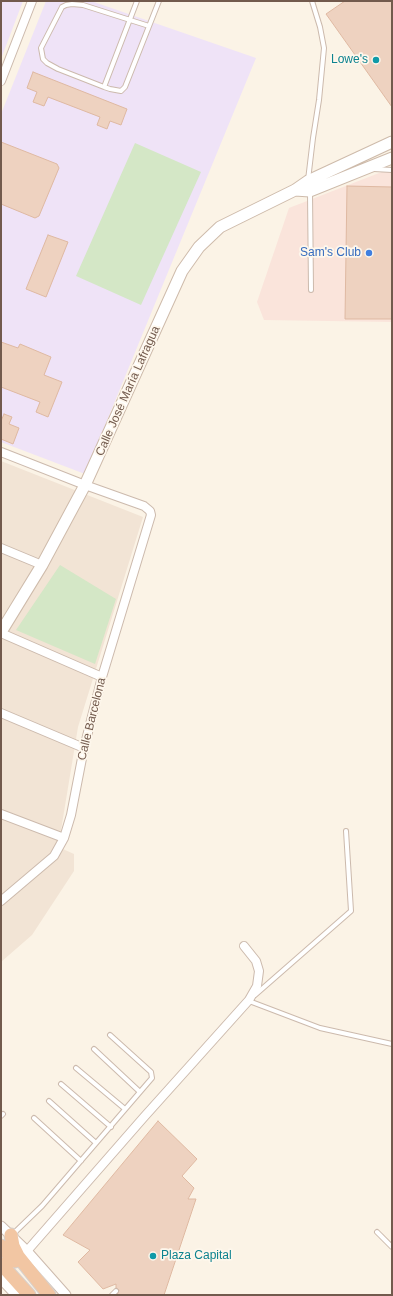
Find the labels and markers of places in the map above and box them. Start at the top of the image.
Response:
place label: Lowe's [331,53,368,67]
marker: Lowe's [371,55,381,65]
place label: Sam's Club [300,246,361,260]
marker: Sam's Club [364,248,374,258]
place label: Plaza Capital [161,1249,232,1263]
marker: Plaza Capital [148,1251,158,1261]

